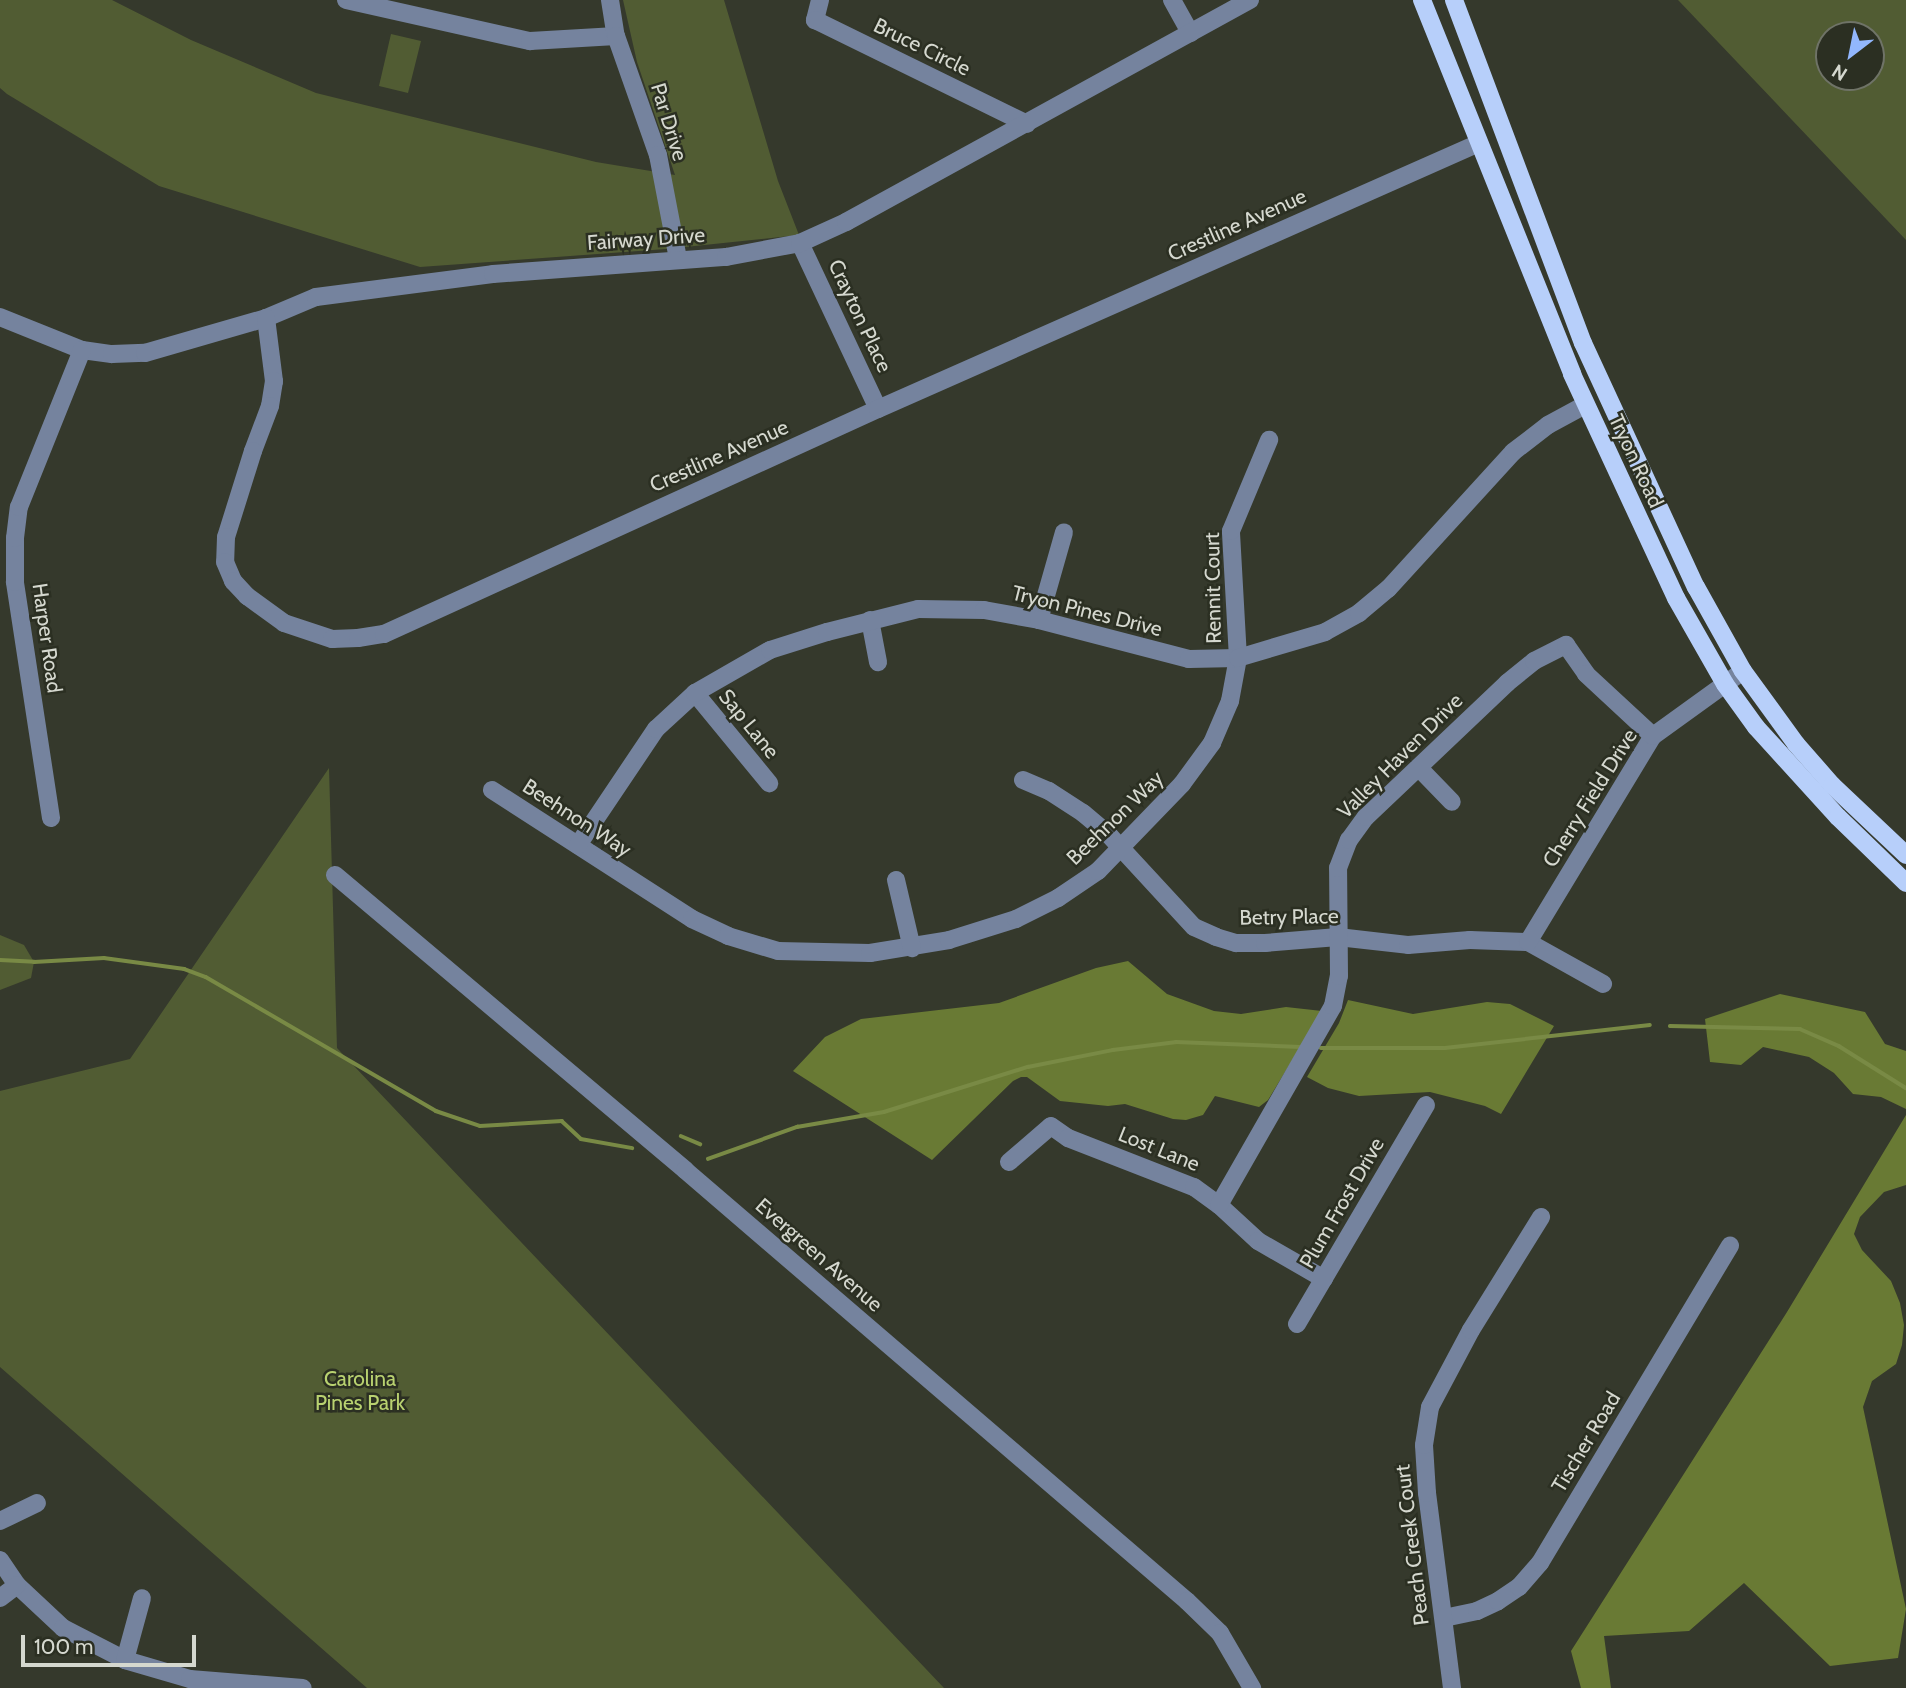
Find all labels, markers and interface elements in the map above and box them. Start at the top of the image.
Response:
street label: Bruce Circle [870,13,974,81]
north arrow [1815,21,1885,91]
text: N [1828,59,1851,86]
street label: Par Drive [645,80,693,164]
street label: Crestline Avenue [1164,183,1310,267]
street label: Fairway Drive [586,222,706,256]
street label: Crayton Place [823,256,897,376]
street label: Tryon Road [1603,410,1669,512]
street label: Crestline Avenue [646,414,792,498]
street label: Rennit Court [1199,532,1227,644]
street label: Tryon Pines Drive [1009,580,1165,642]
street label: Harper Road [27,581,67,695]
street label: Sap Lane [713,684,785,764]
street label: Valley Haven Drive [1332,688,1468,824]
street label: Cherry Field Drive [1537,724,1643,872]
street label: Beehnon Way [1061,766,1169,870]
street label: Beehnon Way [518,774,636,862]
street label: Betry Place [1239,904,1339,930]
street label: Lost Lane [1115,1121,1203,1177]
street label: Plum Frost Drive [1294,1133,1390,1273]
street label: Evergreen Avenue [750,1193,888,1317]
park label: Carolina Pines Park [315,1366,405,1416]
street label: Tischer Road [1546,1387,1626,1497]
street label: Peach Creek Court [1390,1463,1434,1627]
scale bar [24,1622,200,1666]
text: 100 m [34,1634,93,1659]

